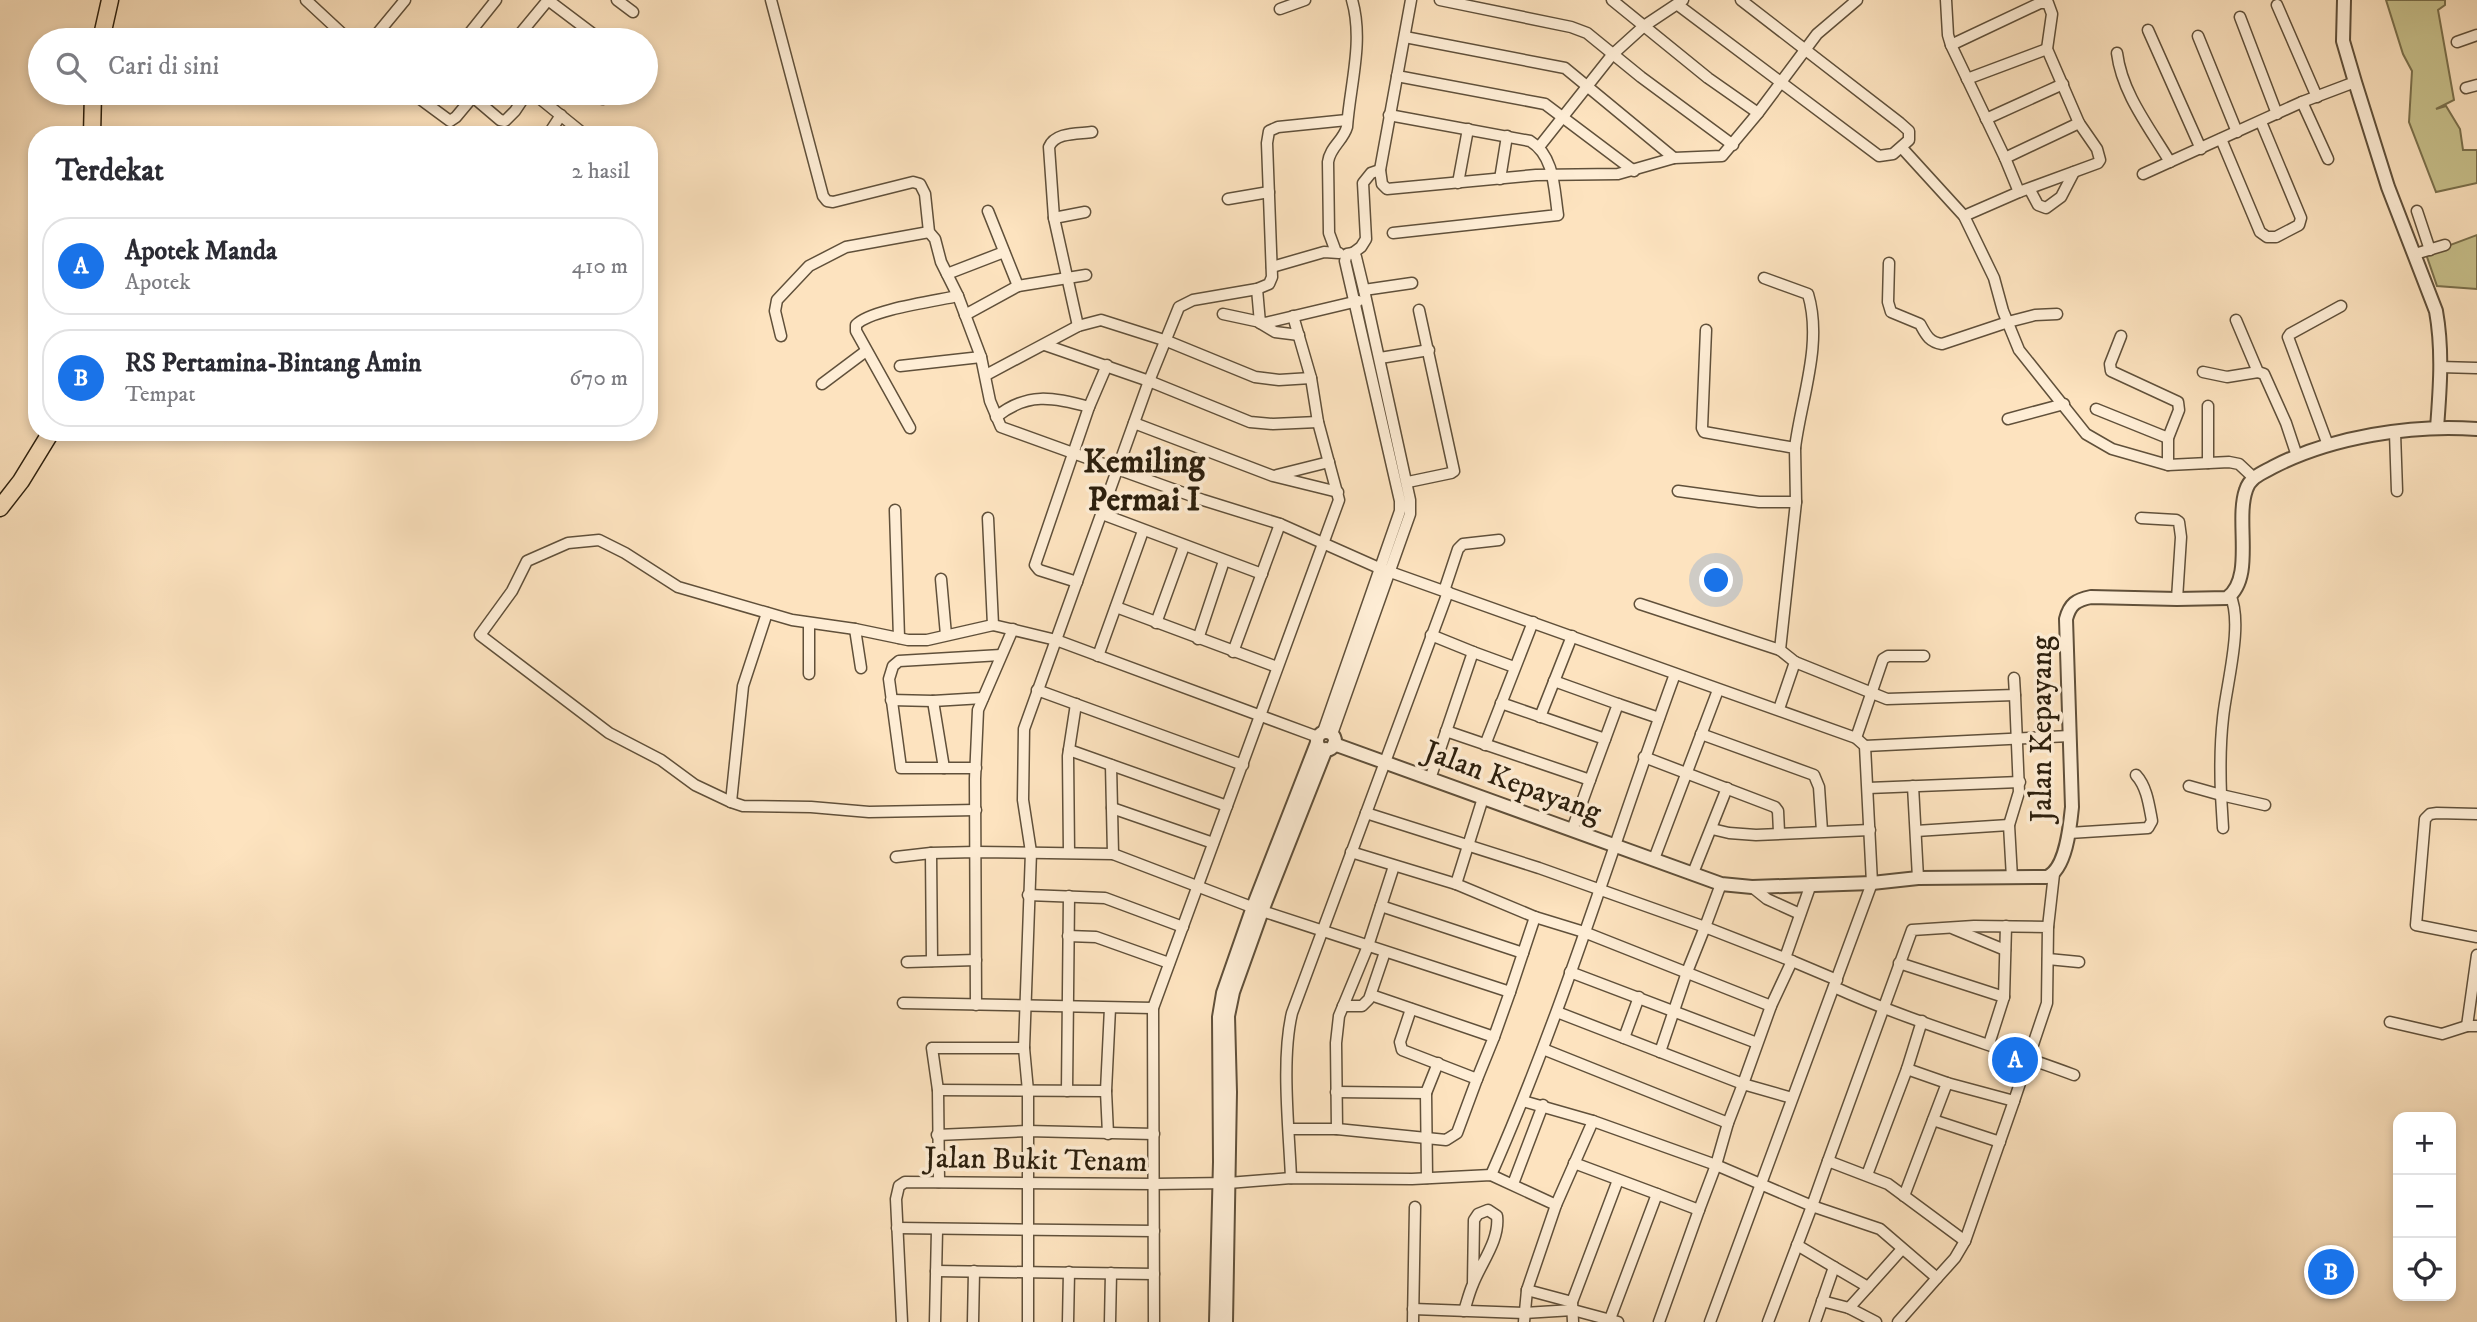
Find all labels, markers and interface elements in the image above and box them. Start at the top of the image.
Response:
search box [28,28,658,105]
icon: search [52,48,90,86]
text: Cari di sini [108,50,219,83]
text: Terdekat [56,153,164,190]
text: 2 hasil [571,157,630,186]
text: Apotek Manda [125,235,277,268]
text: A [74,252,88,281]
text: 410 m [572,252,628,281]
text: Apotek [125,268,191,297]
text: RS Pertamina-Bintang Amin [125,347,422,380]
text: B [74,364,88,393]
text: 670 m [569,364,628,393]
text: Tempat [125,380,196,409]
district label: Kemiling Permai I [1083,442,1206,521]
your location [1699,563,1733,597]
street label: Jalan Kepayang [2024,636,2061,825]
street label: Jalan Kepayang [1416,732,1607,832]
pin: A [1992,1034,2038,1086]
map controls [2393,1112,2456,1301]
button: + [2393,1112,2456,1175]
street label: Jalan Bukit Tenam [921,1140,1148,1181]
button: − [2393,1175,2456,1238]
button: locate [2393,1238,2456,1301]
pin: B [2308,1246,2354,1298]

